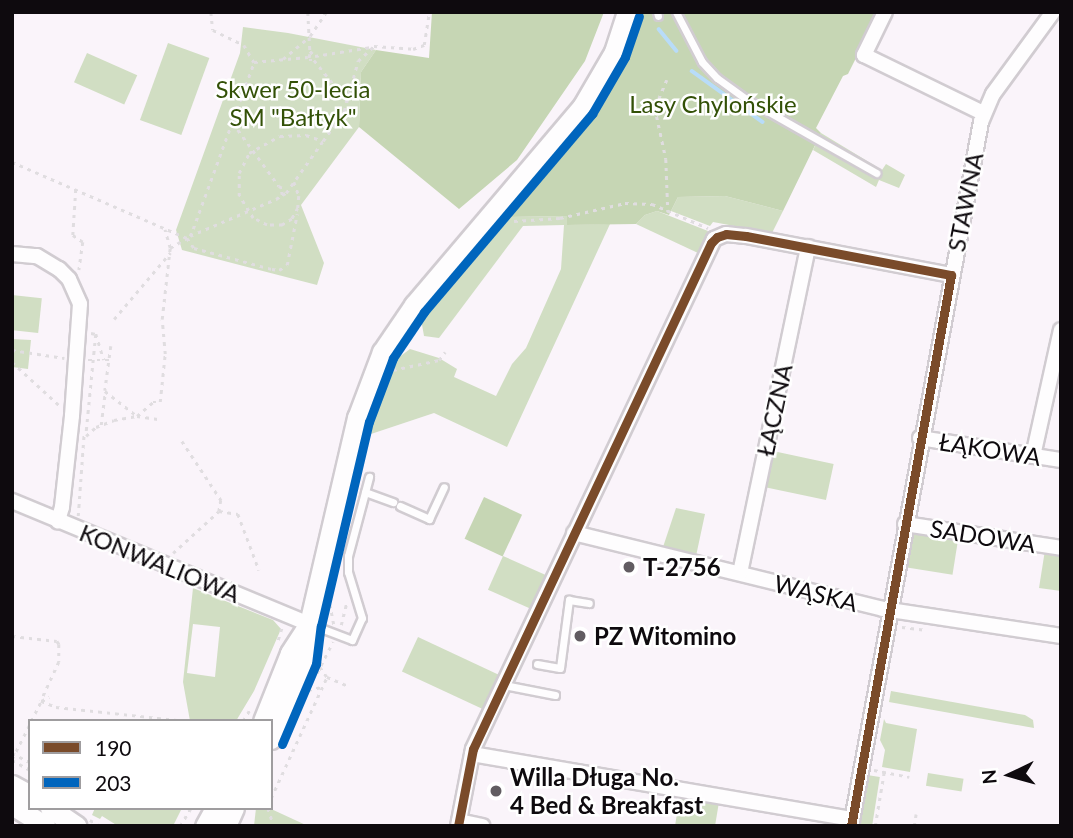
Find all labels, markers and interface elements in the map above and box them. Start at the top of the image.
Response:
park label: Skwer 50-lecia SM "Bałtyk" [215,75,371,131]
park label: Lasy Chylońskie [629,90,797,118]
street label: STAWNA [941,150,989,254]
street label: ŁĄCZNA [750,361,798,459]
street label: ŁĄKOWA [937,427,1043,471]
street label: SADOWA [928,513,1038,559]
street label: KONWALIOWA [76,518,244,608]
place label: T-2756 [643,553,721,581]
marker: T-2756 [621,559,637,575]
street label: WĄSKA [771,569,861,617]
place label: PZ Witomino [594,622,737,650]
marker: PZ Witomino [572,628,588,644]
legend [28,719,273,810]
text: 190 [95,735,132,760]
north arrow [975,740,1045,810]
place label: Willa Długa No. 4 Bed & Breakfast [510,763,703,819]
text: N [976,769,1001,785]
text: 203 [95,770,132,795]
marker: Willa Długa No. 4 Bed & Breakfast [488,783,504,799]

